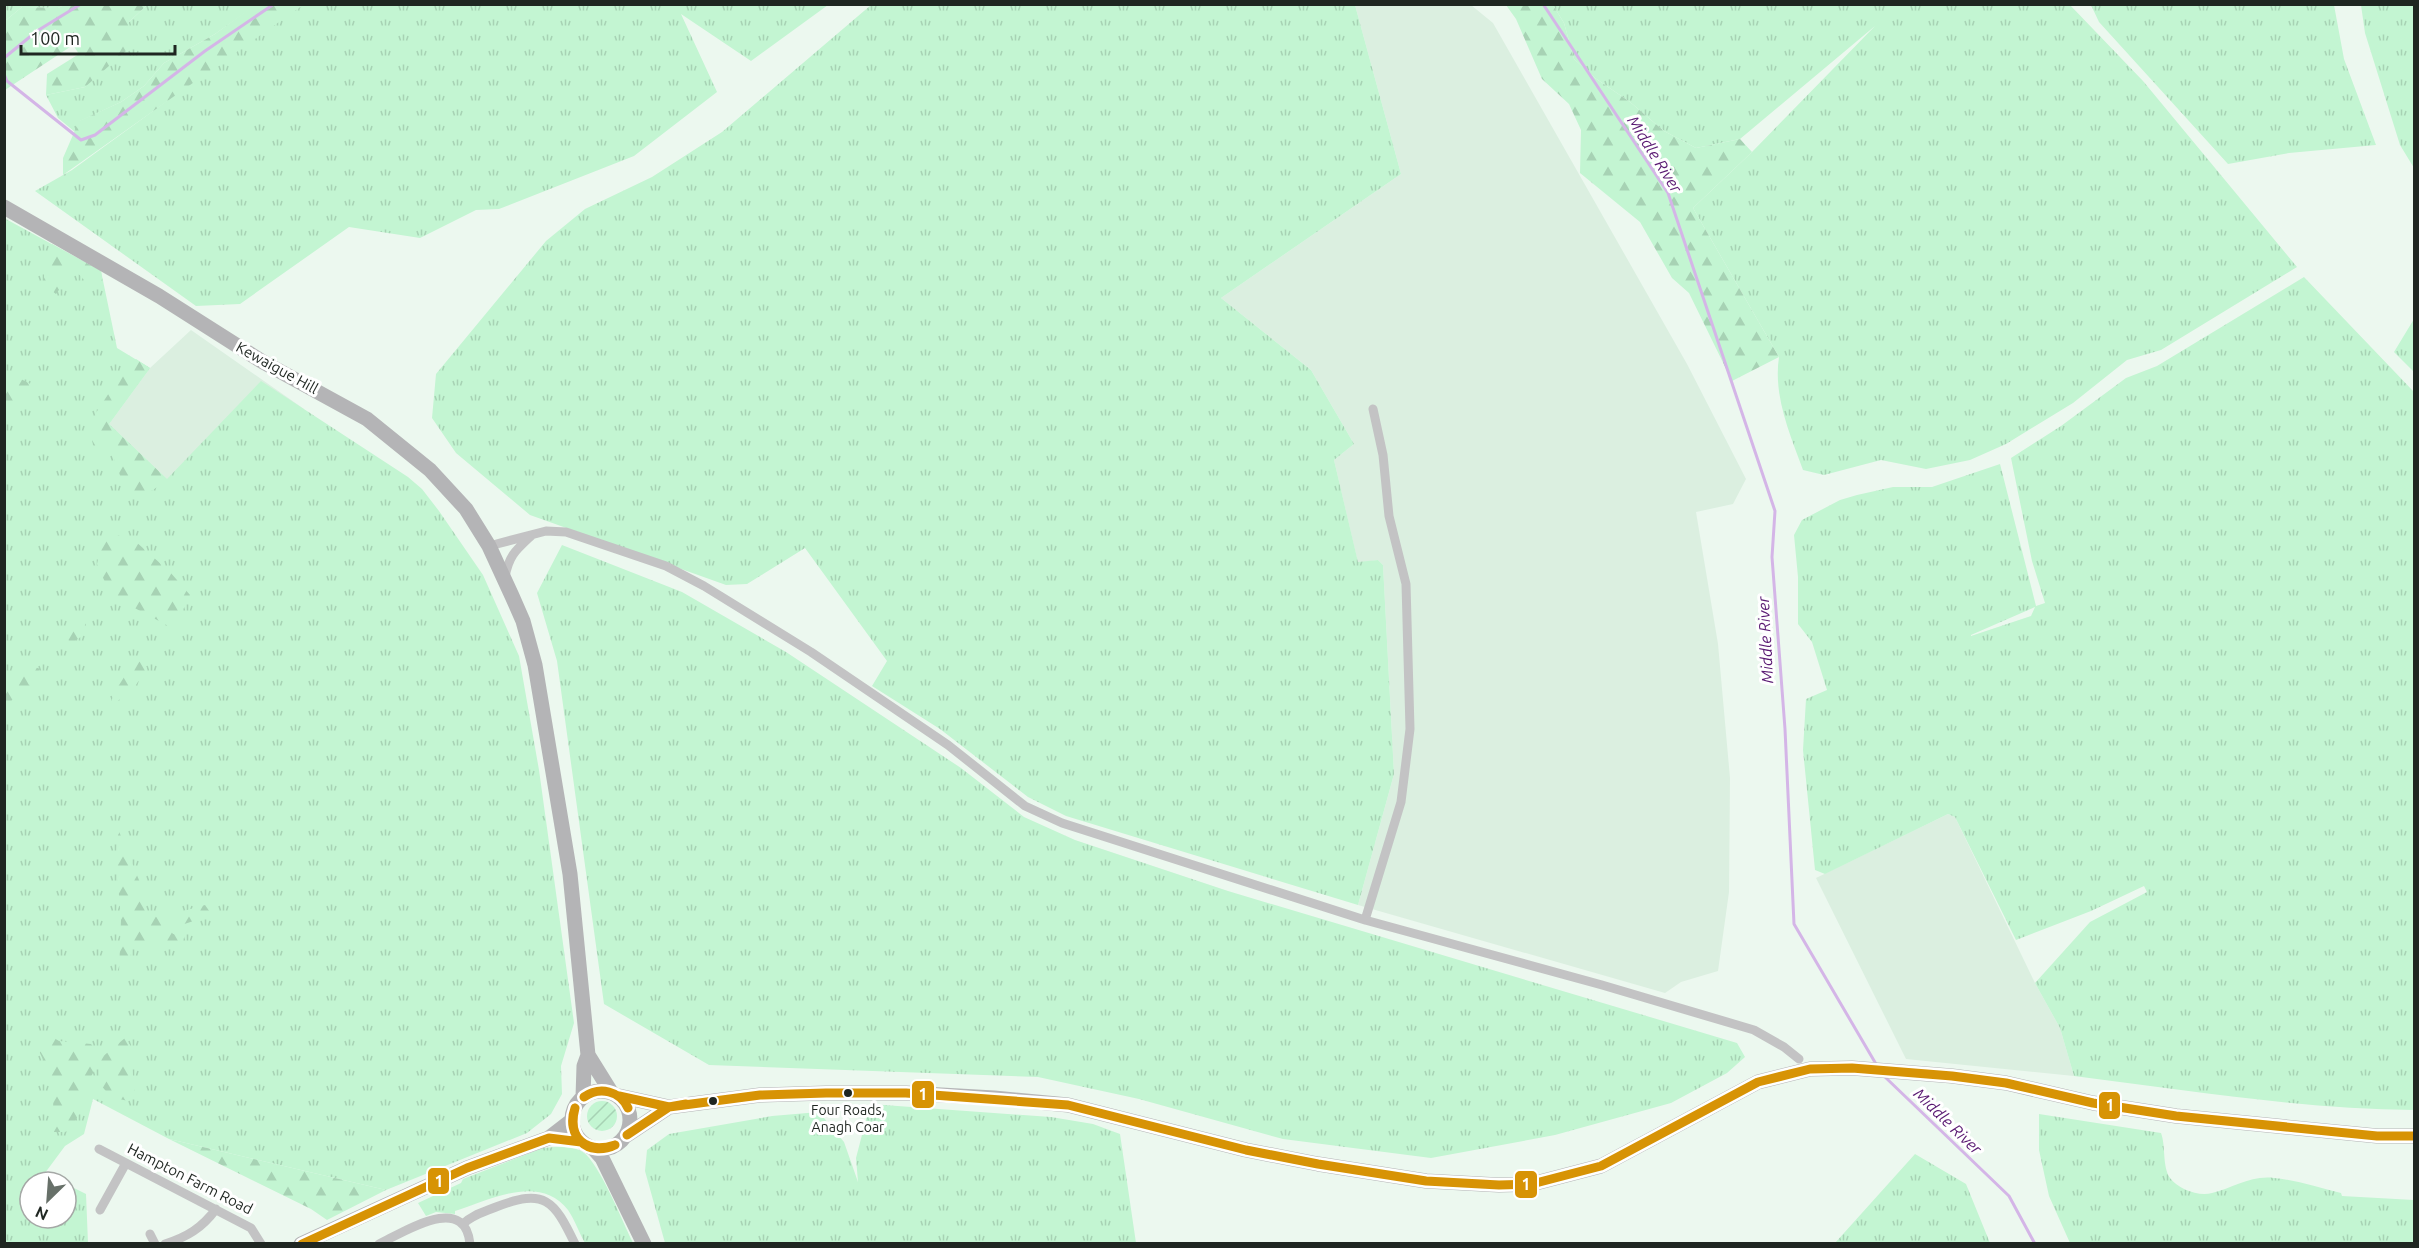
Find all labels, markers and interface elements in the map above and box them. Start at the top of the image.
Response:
scale bar [21,18,176,56]
text: 100 m [30,28,80,48]
water label: Middle River [1624,112,1686,196]
street label: Kewaigue Hill [233,338,321,397]
water label: Middle River [1754,595,1776,684]
line badge: 1 [911,1080,935,1109]
water label: Middle River [1910,1084,1986,1158]
text: 1 [918,1085,928,1103]
marker: Four Roads, Anagh Coar [842,1087,854,1099]
line badge: 1 [2098,1091,2121,1120]
unlabelled marker [707,1095,719,1107]
text: 1 [2105,1096,2115,1114]
place label: Four Roads, Anagh Coar [811,1102,885,1135]
street label: Hampton Farm Road [125,1140,256,1217]
line badge: 1 [427,1167,450,1195]
north arrow [18,1170,78,1230]
line badge: 1 [1514,1170,1538,1199]
text: 1 [434,1172,444,1190]
text: 1 [1521,1175,1531,1193]
text: N [32,1203,51,1224]

